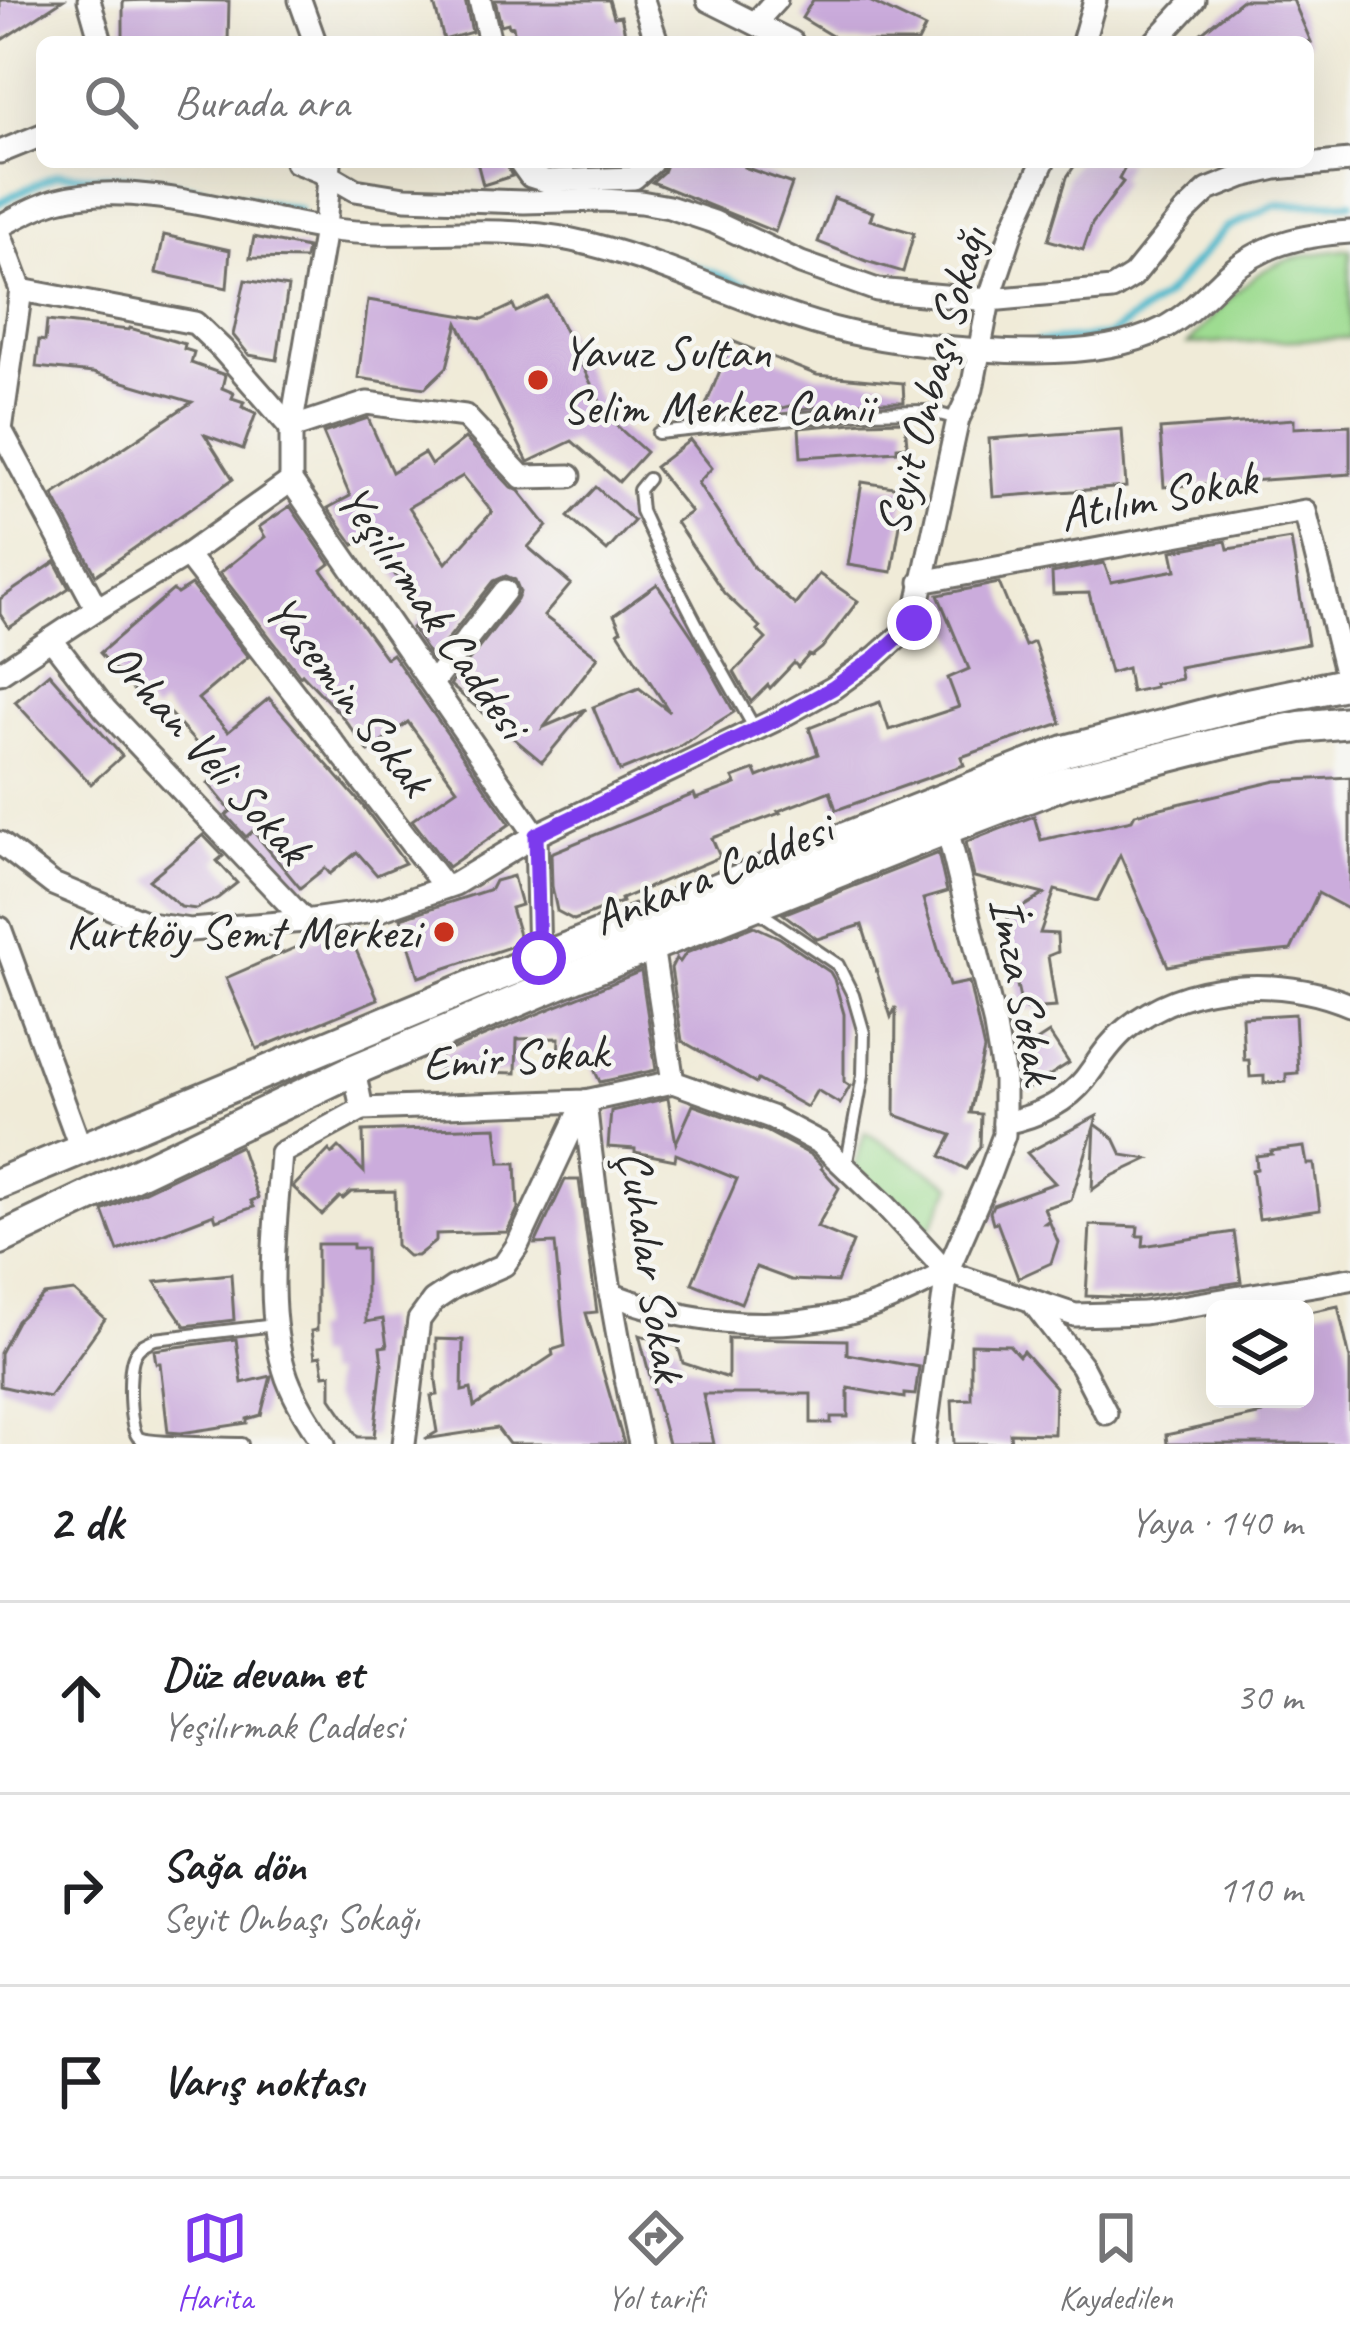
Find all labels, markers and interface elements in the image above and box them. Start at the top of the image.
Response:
search box [36,36,1314,168]
icon: search [78,69,144,135]
text: Burada ara [174,74,349,131]
street label: Seyit Onbaşı Sokağı [861,219,1001,542]
place label: Yavuz Sultan Selim Merkez Camii [562,322,878,437]
marker: Yavuz Sultan Selim Merkez Camii [525,367,551,393]
street label: Atılım Sokak [1055,447,1265,544]
street label: Yeşilırmak Caddesi [323,472,546,754]
street label: Yasemin Sokak [252,582,448,811]
route end [887,596,941,650]
street label: Orhan Veli Sokak [93,630,326,879]
street label: Ankara Caddesi [584,796,845,948]
street label: İmza Sokak [976,892,1071,1092]
place label: Kurtköy Semt Merkezi [66,902,425,962]
marker: Kurtköy Semt Merkezi [431,919,457,945]
route start [512,931,566,985]
street label: Emir Sokak [421,1020,613,1093]
street label: Çuhalar Sokak [604,1146,700,1389]
map controls [1206,1300,1314,1408]
button: layers [1206,1300,1314,1408]
text: 2 dk [48,1490,123,1554]
text: Yaya · 140 m [1130,1498,1302,1547]
text: Düz devam et [162,1645,363,1702]
icon: ahead [48,1665,114,1731]
text: 30 m [1236,1673,1302,1722]
text: Yeşilırmak Caddesi [162,1702,403,1751]
text: Sağa dön [162,1837,305,1894]
icon: right [48,1857,114,1923]
text: 110 m [1218,1865,1302,1914]
text: Seyit Onbaşı Sokağı [162,1894,419,1943]
icon: arrive [48,2049,114,2115]
text: Varış noktası [162,2053,364,2110]
tab: Harita [177,2205,253,2319]
tab: Yol tarifi [607,2205,704,2319]
tab: Kaydedilen [1059,2205,1173,2319]

